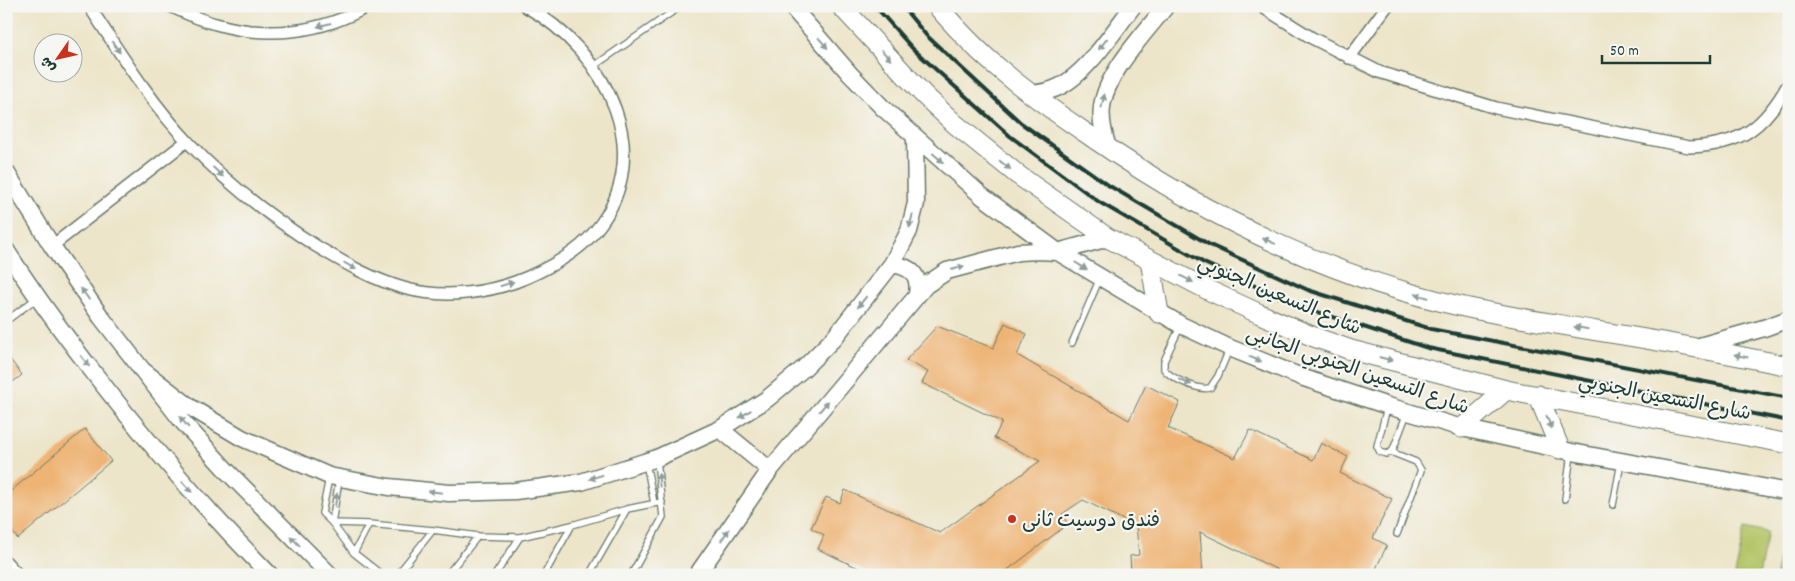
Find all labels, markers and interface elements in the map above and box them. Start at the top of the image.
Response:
one-way arrow [316,21,331,29]
north arrow [32,32,82,82]
scale bar [1602,32,1710,64]
one-way arrow [817,37,828,50]
one-way arrow [1097,38,1108,51]
one-way arrow [111,40,121,53]
text: 50 m [1610,41,1639,63]
one-way arrow [880,49,892,61]
text: ش [36,52,61,76]
one-way arrow [1099,93,1107,108]
one-way arrow [931,152,944,163]
one-way arrow [998,160,1012,170]
one-way arrow [212,166,224,178]
one-way arrow [907,213,915,228]
one-way arrow [1262,236,1276,244]
street label: شارع التسعين الجنوبي [1192,250,1365,345]
one-way arrow [1075,261,1088,271]
one-way arrow [344,262,357,271]
one-way arrow [950,264,965,272]
one-way arrow [1180,275,1194,283]
one-way arrow [500,280,515,288]
one-way arrow [80,287,90,300]
one-way arrow [1414,292,1429,300]
one-way arrow [857,295,867,309]
street label: شارع التسعين الجنوبي الجانبى [1241,320,1472,424]
one-way arrow [1573,323,1589,331]
one-way arrow [1733,352,1749,360]
one-way arrow [79,355,90,368]
one-way arrow [1248,355,1262,363]
one-way arrow [1378,356,1393,364]
street label: شارع التسعين الجنوبي [1576,368,1753,430]
one-way arrow [1177,379,1192,386]
one-way arrow [818,399,829,412]
one-way arrow [739,409,752,418]
one-way arrow [1545,415,1553,429]
one-way arrow [178,417,190,429]
one-way arrow [655,472,663,488]
one-way arrow [589,473,604,481]
one-way arrow [181,481,193,493]
one-way arrow [427,488,443,496]
one-way arrow [332,492,340,508]
place label: فندق دوسيت ثانى [1022,508,1160,536]
marker: فندق دوسيت ثانى [1006,513,1018,525]
one-way arrow [720,528,730,541]
one-way arrow [289,535,301,547]

